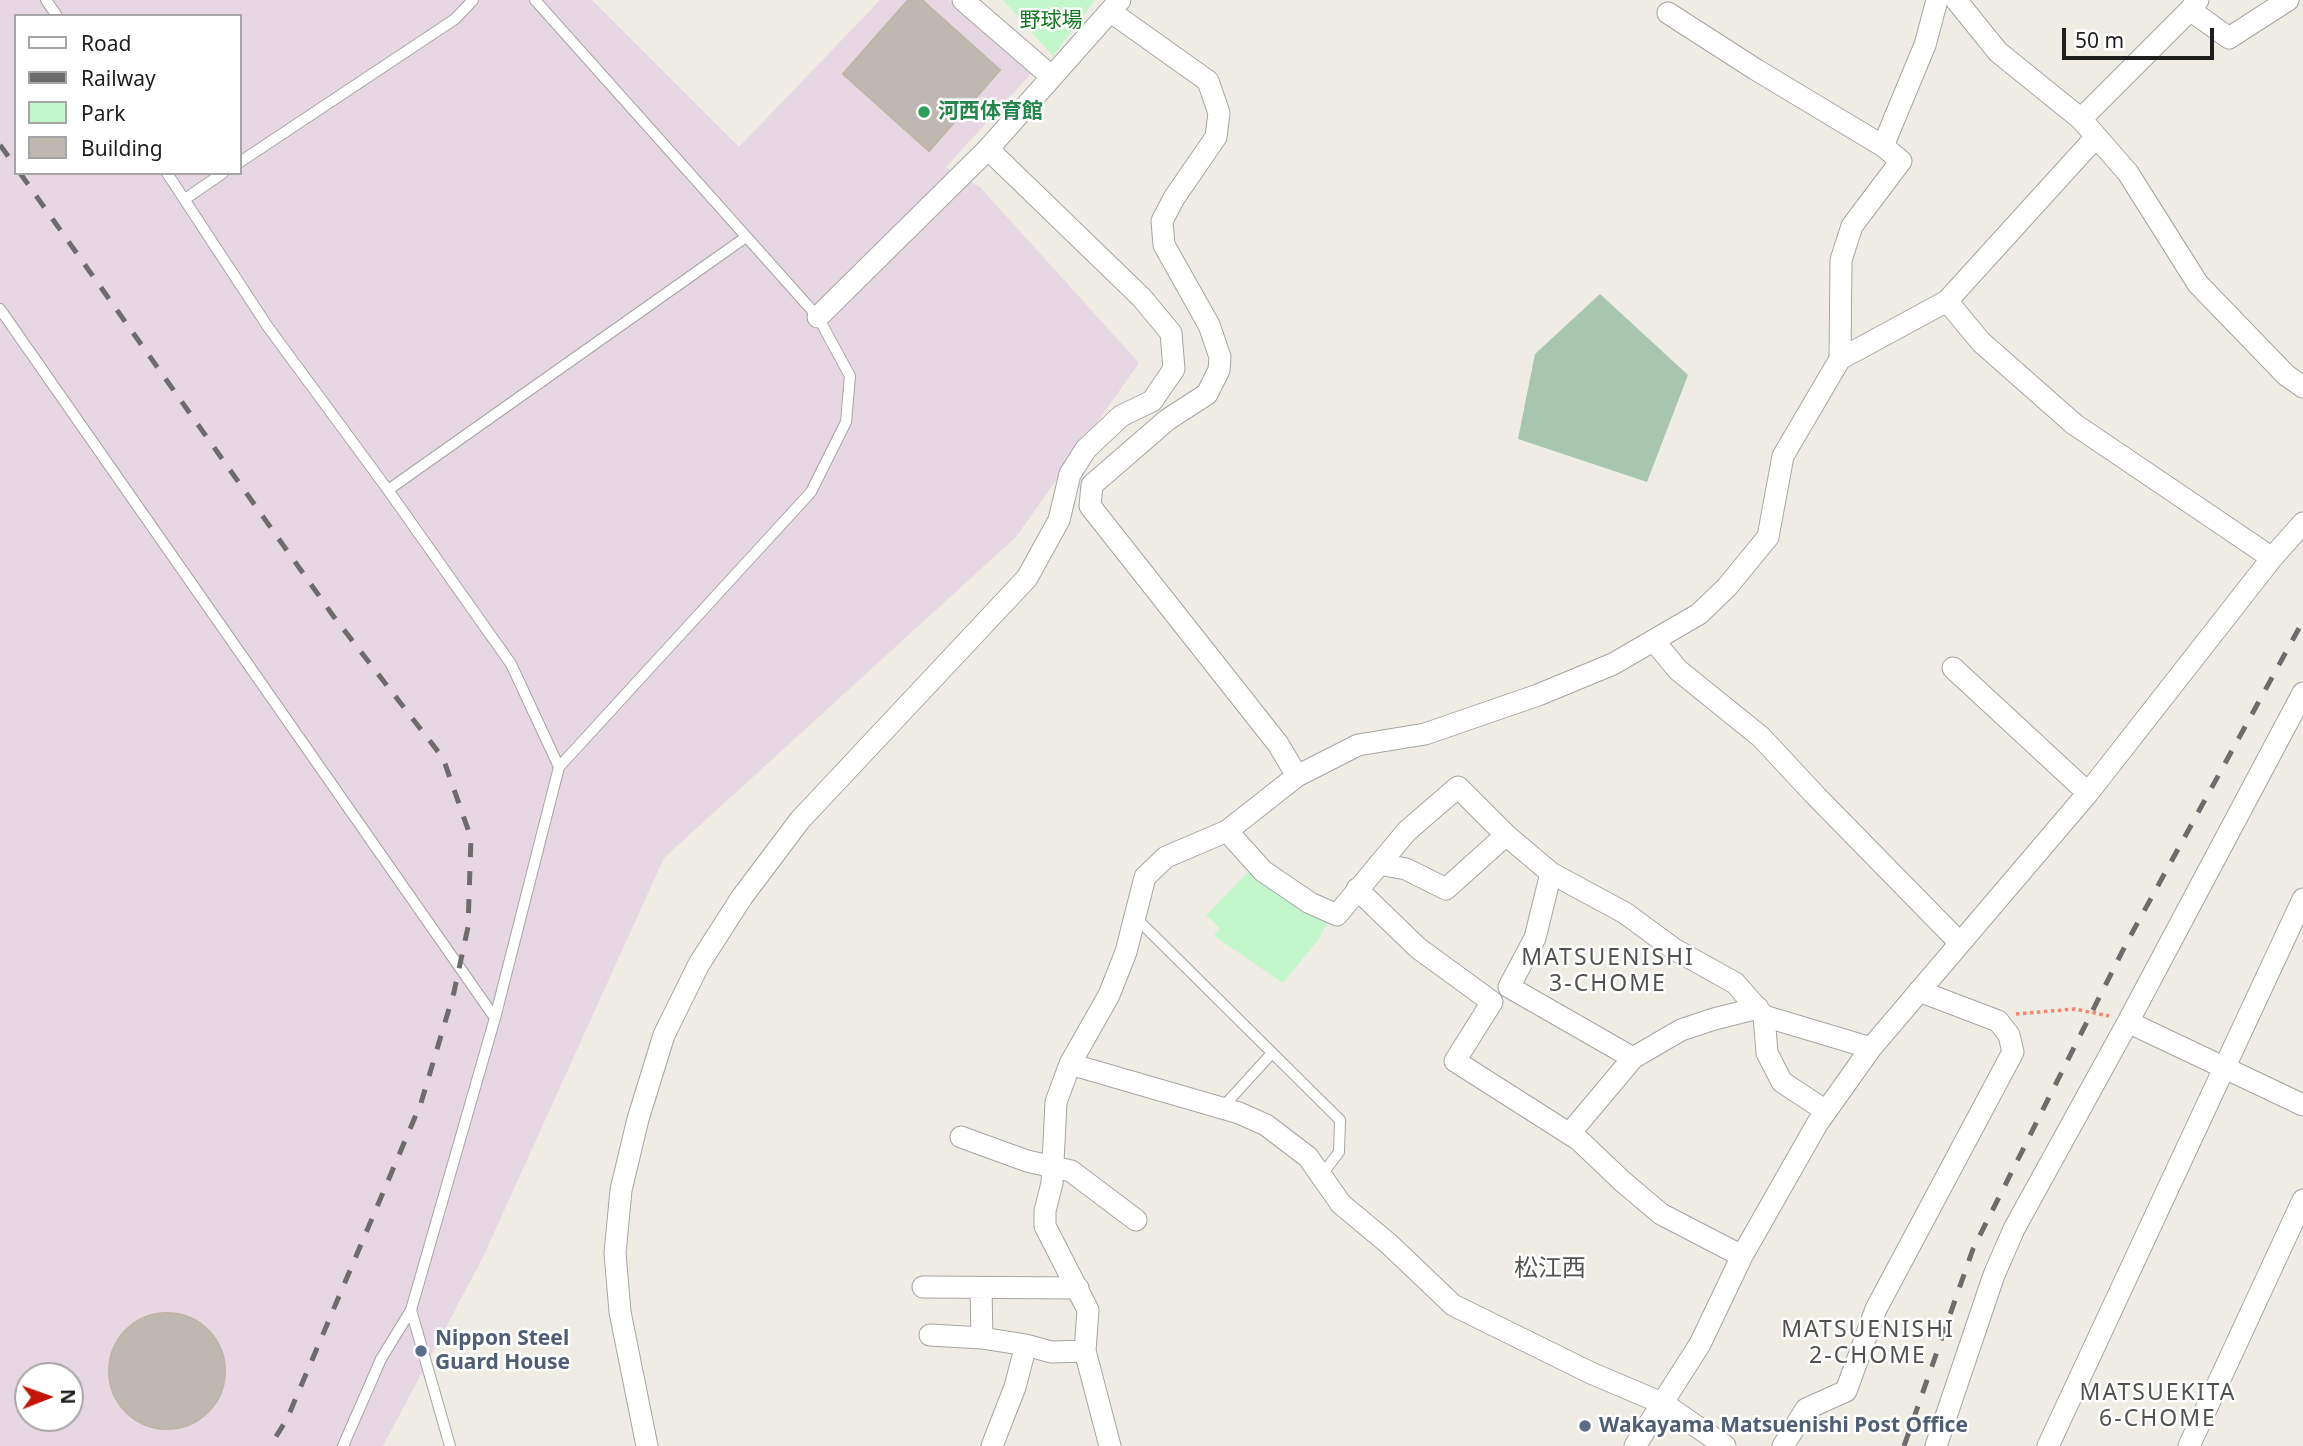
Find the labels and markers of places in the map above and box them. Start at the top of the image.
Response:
place label: 河西体育館 [938,99,1043,125]
marker: 河西体育館 [916,104,932,120]
place label: Nippon Steel Guard House [435,1326,570,1376]
marker: Nippon Steel Guard House [413,1343,429,1359]
place label: Wakayama Matsuenishi Post Office [1599,1413,1968,1439]
marker: Wakayama Matsuenishi Post Office [1577,1418,1593,1434]

